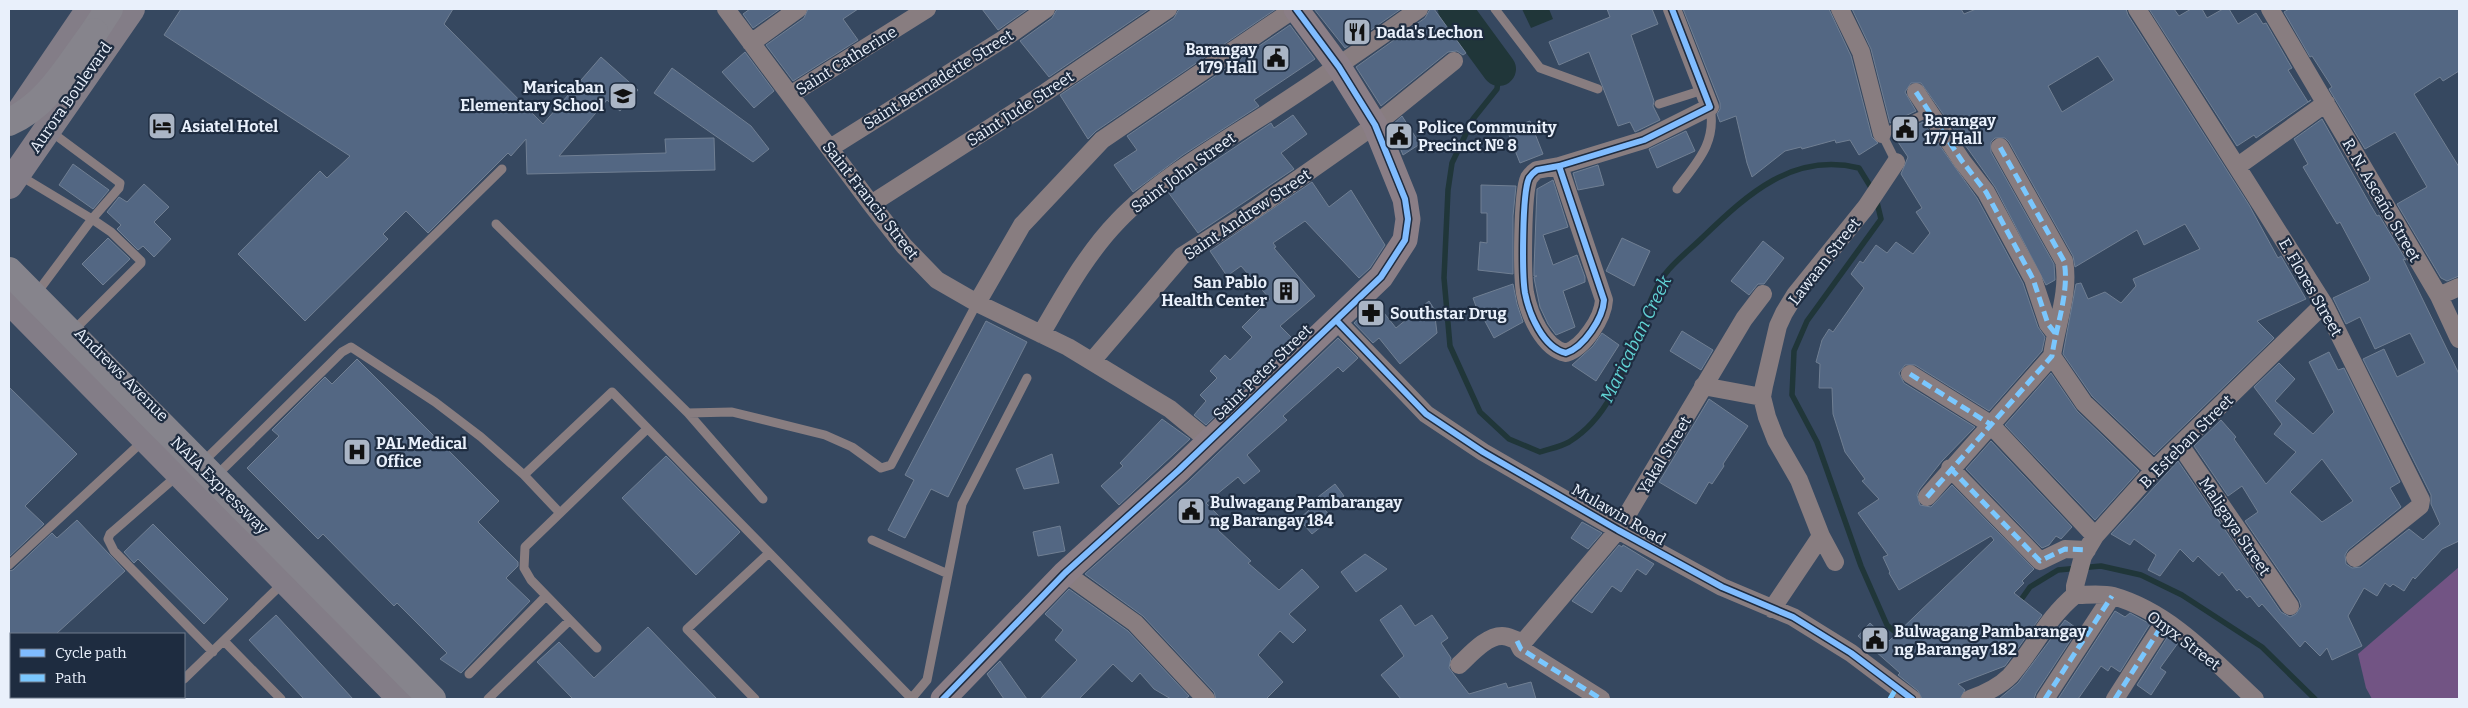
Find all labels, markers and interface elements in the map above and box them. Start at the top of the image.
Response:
restaurant icon: Dada's Lechon [1342,17,1372,47]
street label: Saint Catherine [792,22,900,99]
place label: Dada's Lechon [1376,23,1484,42]
street label: Saint Bernadette Street [860,25,1017,133]
street label: Aurora Boulevard [25,38,116,156]
place label: Barangay 179 Hall [1185,40,1257,77]
public building icon: Barangay 179 Hall [1261,43,1291,73]
street label: Saint Jude Street [963,67,1077,150]
place label: Maricaban Elementary School [460,78,605,115]
school or university icon: Maricaban Elementary School [608,81,638,111]
hotel icon: Asiatel Hotel [147,111,177,141]
place label: Barangay 177 Hall [1924,111,1996,148]
public building icon: Barangay 177 Hall [1890,114,1920,144]
place label: Asiatel Hotel [181,117,278,136]
place label: Police Community Precinct № 8 [1418,118,1557,155]
public building icon: Police Community Precinct № 8 [1384,121,1414,151]
street label: Saint John Street [1127,128,1239,217]
street label: R. N. Ascaño Street [2338,135,2425,266]
street label: Saint Francis Street [819,137,923,263]
street label: Saint Andrew Street [1180,165,1314,264]
street label: Lawaan Street [1784,214,1864,309]
street label: E. Flores Street [2275,235,2347,340]
water label: Maricaban Creek [1596,272,1676,406]
place label: San Pablo Health Center [1161,273,1267,310]
building icon: San Pablo Health Center [1271,276,1301,306]
pharmacy icon: Southstar Drug [1356,298,1386,328]
place label: Southstar Drug [1390,304,1507,323]
street label: Saint Peter Street [1209,320,1316,424]
street label: Andrews Avenue [71,323,173,425]
street label: B. Esteban Street [2136,391,2237,492]
street label: Yakal Street [1634,413,1695,498]
street label: NAIA Expressway [167,433,273,538]
place label: PAL Medical Office [376,434,467,471]
hospital icon: PAL Medical Office [342,437,372,467]
street label: Maligaya Street [2195,474,2275,579]
street label: Mulawin Road [1568,480,1670,549]
place label: Bulwagang Pambarangay ng Barangay 184 [1210,493,1402,530]
public building icon: Bulwagang Pambarangay ng Barangay 184 [1176,496,1206,526]
street label: Onyx Street [2143,607,2224,674]
place label: Bulwagang Pambarangay ng Barangay 182 [1894,622,2086,659]
public building icon: Bulwagang Pambarangay ng Barangay 182 [1860,625,1890,655]
legend [10,633,185,698]
text: Cycle path [55,644,127,662]
text: Path [55,669,87,687]

